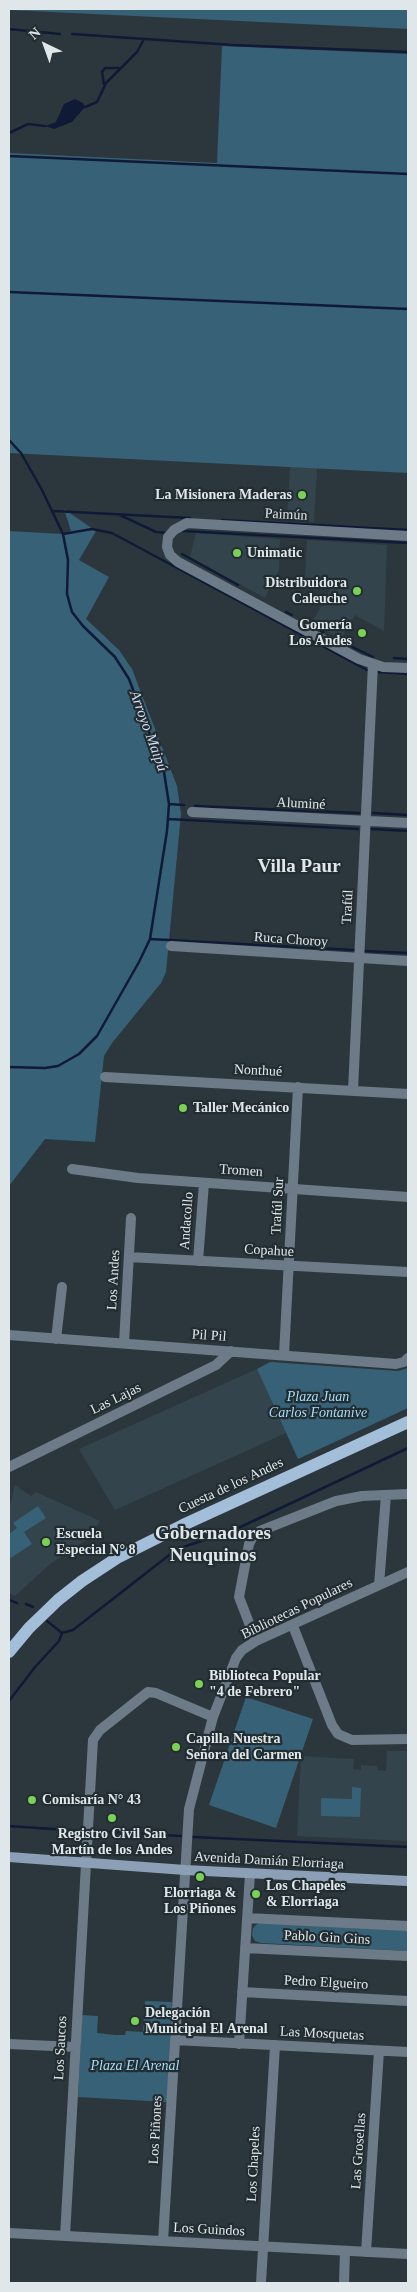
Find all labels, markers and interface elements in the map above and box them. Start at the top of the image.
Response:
north arrow [20,20,70,70]
text: N [26,25,43,42]
place label: La Misionera Maderas [155,487,292,503]
marker: La Misionera Maderas [296,489,308,501]
street label: Paimún [264,505,308,525]
place label: Unimatic [247,545,302,561]
marker: Unimatic [231,547,243,559]
place label: Distribuidora Caleuche [265,575,347,608]
marker: Distribuidora Caleuche [351,585,363,597]
place label: Gomería Los Andes [289,617,352,650]
marker: Gomería Los Andes [356,627,368,639]
water label: Arroyo Maipú [125,688,171,774]
street label: Aluminé [276,794,326,814]
district label: Villa Paur [257,856,341,878]
street label: Trafúl [339,889,357,925]
street label: Ruca Choroy [253,929,329,951]
street label: Nonthué [233,1061,283,1081]
place label: Taller Mecánico [193,1100,289,1116]
marker: Taller Mecánico [177,1102,189,1114]
street label: Tromen [219,1161,263,1181]
street label: Trafúl Sur [268,1177,288,1235]
street label: Andacollo [177,1191,197,1251]
street label: Copahue [244,1241,294,1261]
street label: Los Andes [104,1249,124,1311]
street label: Pil Pil [191,1326,227,1346]
street label: Las Lajas [88,1380,144,1418]
park label: Plaza Juan Carlos Fontanive [269,1389,367,1421]
street label: Cuesta de los Andes [176,1454,286,1518]
district label: Gobernadores Neuquinos [155,1523,271,1567]
place label: Escuela Especial N° 8 [56,1526,135,1558]
marker: Escuela Especial N° 8 [40,1536,52,1548]
street label: Bibliotecas Populares [239,1575,355,1643]
place label: Biblioteca Popular "4 de Febrero" [209,1668,321,1700]
marker: Biblioteca Popular "4 de Febrero" [193,1678,205,1690]
place label: Capilla Nuestra Señora del Carmen [186,1731,302,1764]
marker: Capilla Nuestra Señora del Carmen [170,1741,182,1753]
place label: Comisaría N° 43 [42,1792,141,1808]
marker: Comisaría N° 43 [26,1794,38,1806]
marker: Registro Civil San Martín de los Andes [106,1812,118,1824]
place label: Registro Civil San Martín de los Andes [52,1826,172,1858]
street label: Avenida Damián Elorriaga [194,1849,344,1873]
marker: Elorriaga & Los Piñones [194,1871,206,1883]
place label: Los Chapeles & Elorriaga [266,1878,346,1910]
place label: Elorriaga & Los Piñones [164,1885,236,1918]
marker: Los Chapeles & Elorriaga [250,1888,262,1900]
street label: Pablo Gin Gins [283,1927,371,1949]
street label: Pedro Elgueiro [283,1972,369,1994]
place label: Delegación Municipal El Arenal [145,2005,268,2038]
marker: Delegación Municipal El Arenal [129,2015,141,2027]
street label: Los Saucos [51,2016,71,2080]
street label: Las Mosquetas [279,2023,365,2045]
park label: Plaza El Arenal [91,2058,179,2074]
street label: Los Piñones [146,2095,166,2165]
street label: Las Grosellas [348,2112,370,2190]
street label: Los Chapeles [244,2126,264,2202]
street label: Los Guindos [173,2220,245,2240]

